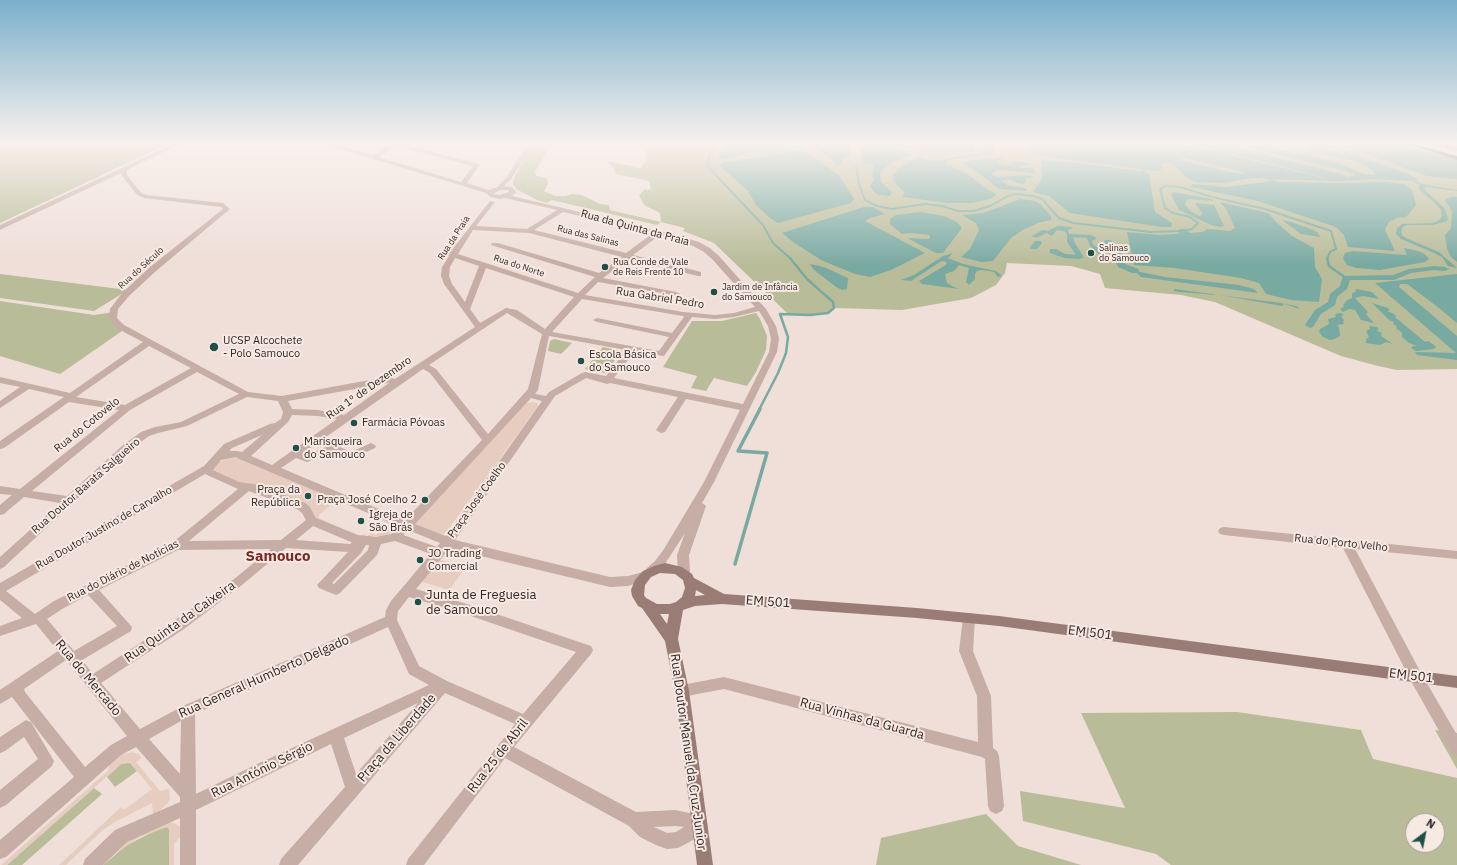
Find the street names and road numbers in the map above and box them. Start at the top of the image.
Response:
street label: Rua da Quinta da Praia [579,207,691,249]
street label: Rua da Praia [436,214,472,262]
street label: Rua das Salinas [556,223,620,249]
street label: Rua do Século [116,245,166,291]
street label: Rua do Norte [492,253,546,279]
street label: Rua Gabriel Pedro [615,285,705,311]
street label: Rua 1º de Dezembro [324,354,414,422]
street label: Rua do Cotovelo [52,395,122,455]
street label: Rua Doutor Barata Salgueiro [29,435,143,537]
street label: Praça José Coelho [445,459,509,541]
street label: Rua Doutor Justino de Carvalho [33,483,175,573]
street label: Rua do Porto Velho [1294,532,1388,554]
street label: Rua do Diário de Notícias [65,537,181,605]
street label: Rua Quinta da Caixeira [122,578,238,666]
street label: EM 501 [745,593,791,611]
street label: EM 501 [1067,623,1113,643]
street label: Rua General Humberto Delgado [176,632,352,722]
street label: Rua do Mercado [52,637,124,719]
street label: Rua Doutor Manuel da Cruz Junior [666,653,710,851]
street label: EM 501 [1388,666,1434,686]
street label: Praça da Liberdade [354,691,440,785]
street label: Rua Vinhas da Guarda [798,695,926,743]
street label: Rua 25 de Abril [464,716,532,796]
street label: Rua António Sérgio [209,739,315,801]

